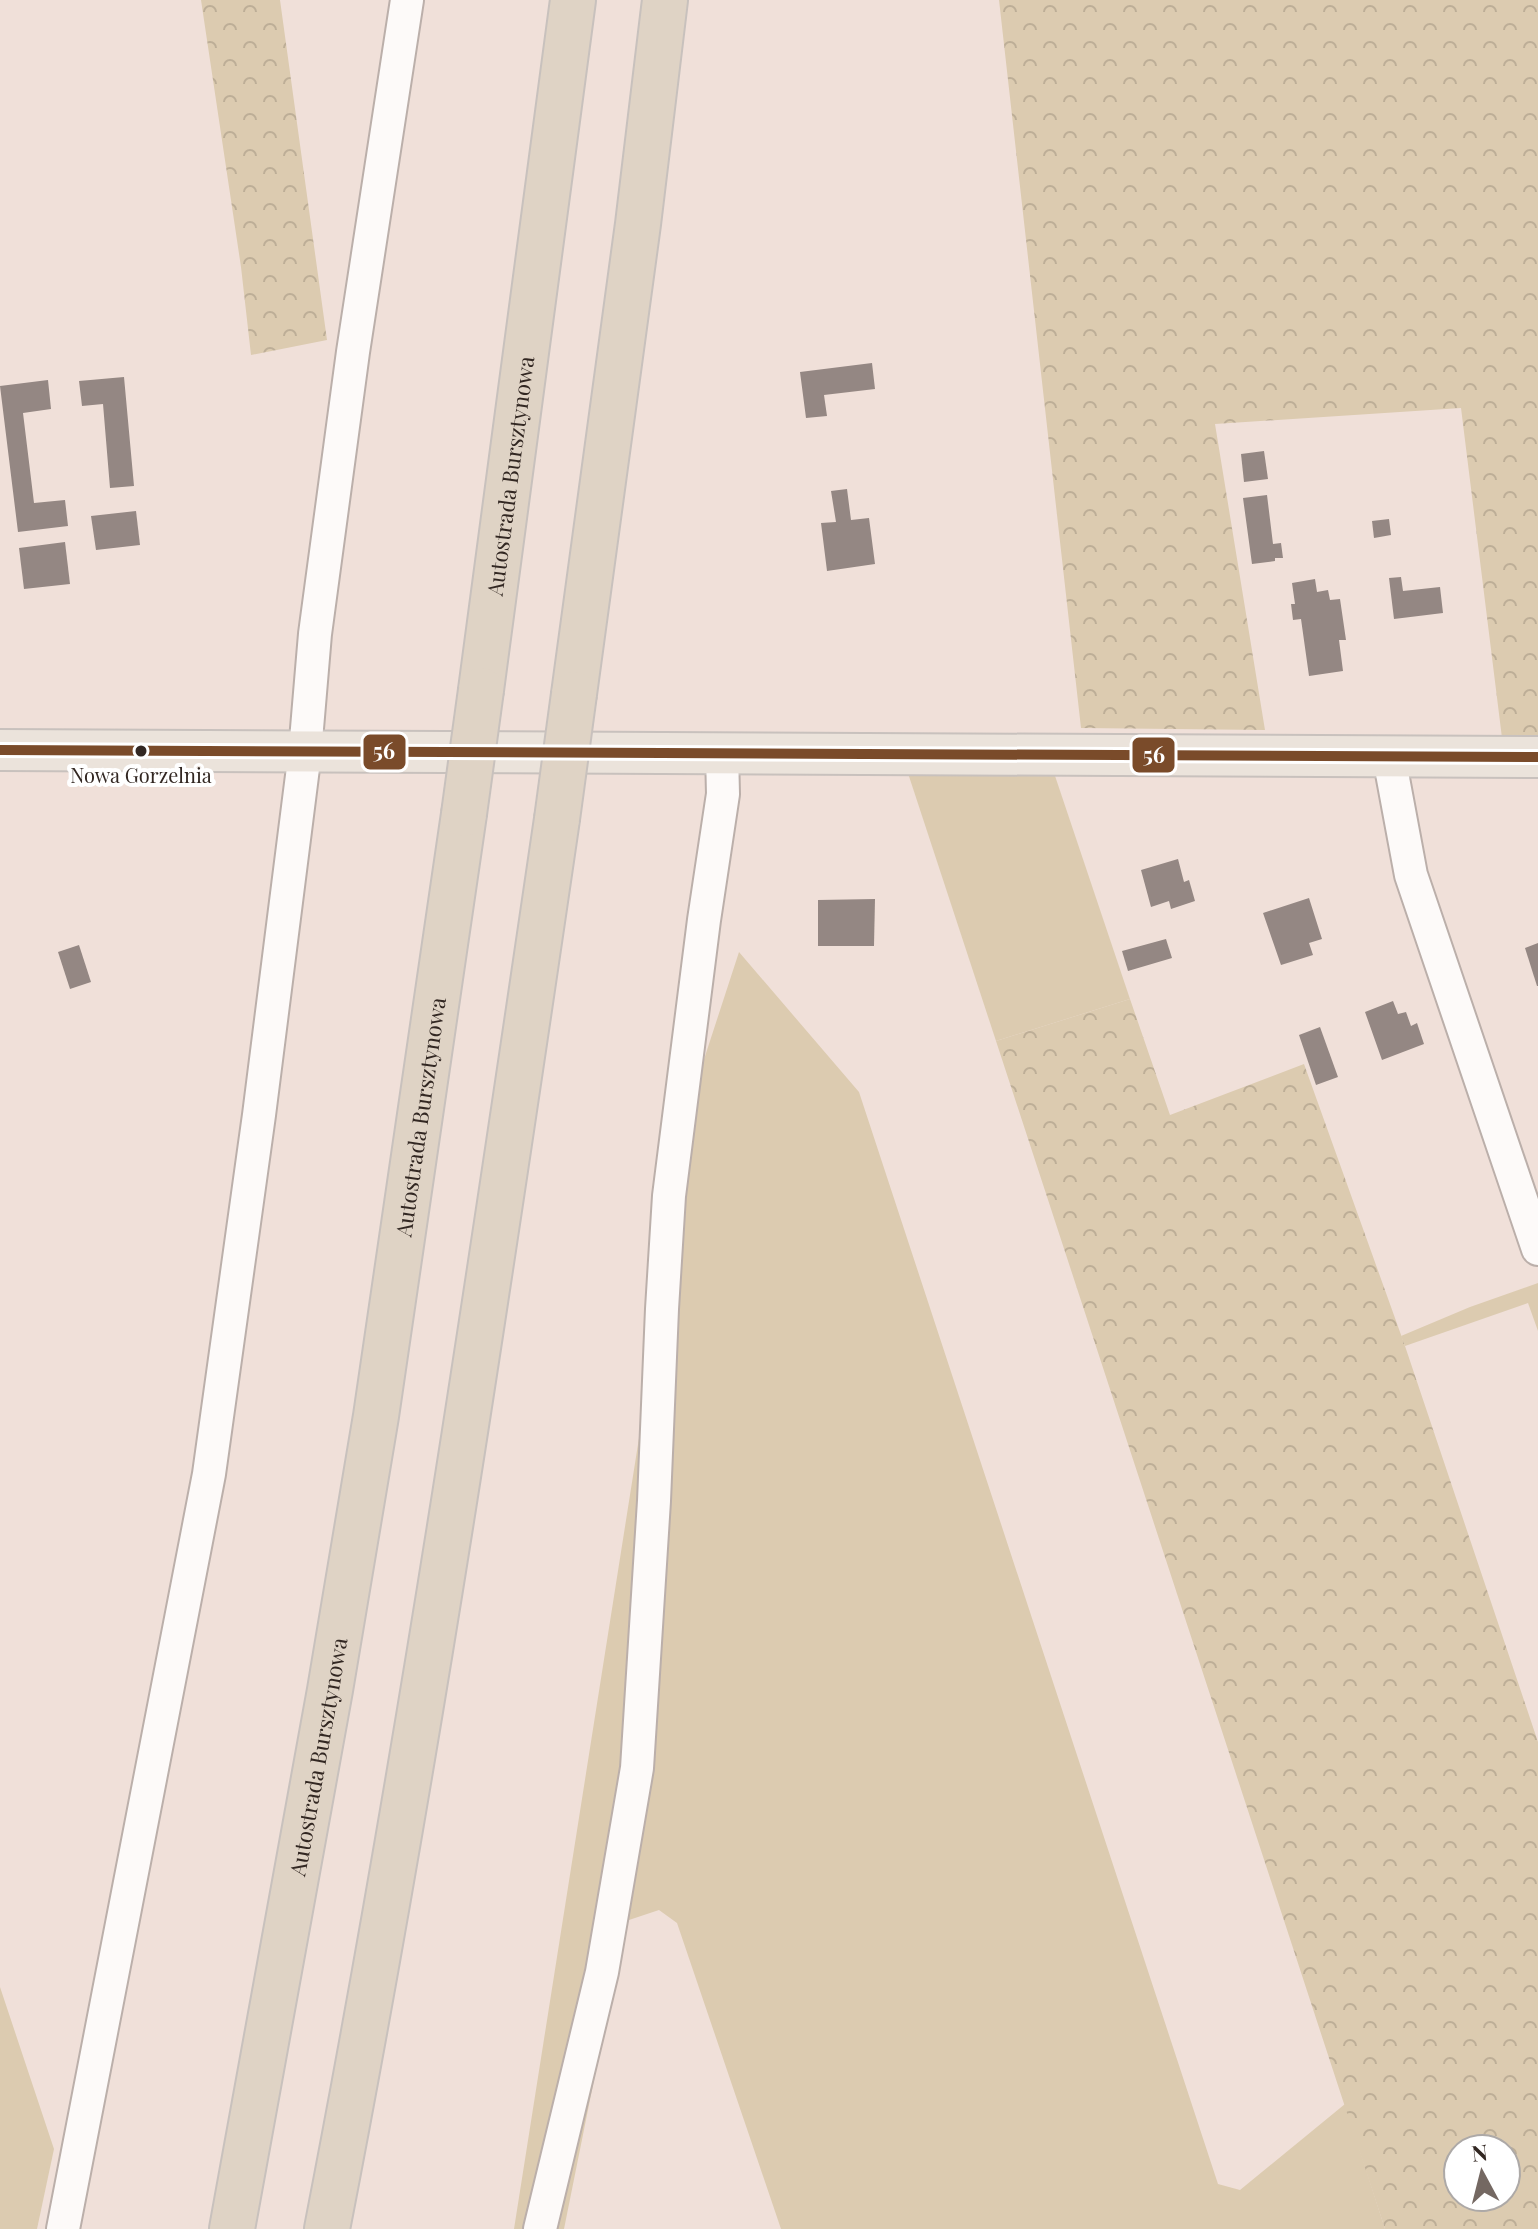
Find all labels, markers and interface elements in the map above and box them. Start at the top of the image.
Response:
street label: Autostrada Bursztynowa [479,354,540,599]
line badge: 56 [362,733,407,771]
text: 56 [373,735,395,765]
line badge: 56 [1131,736,1176,774]
text: 56 [1143,739,1165,769]
marker: Nowa Gorzelnia [133,743,149,759]
place label: Nowa Gorzelnia [70,761,212,788]
street label: Autostrada Bursztynowa [387,995,452,1240]
street label: Autostrada Bursztynowa [281,1635,354,1879]
north arrow [1442,2133,1522,2213]
text: N [1470,2136,1489,2168]

